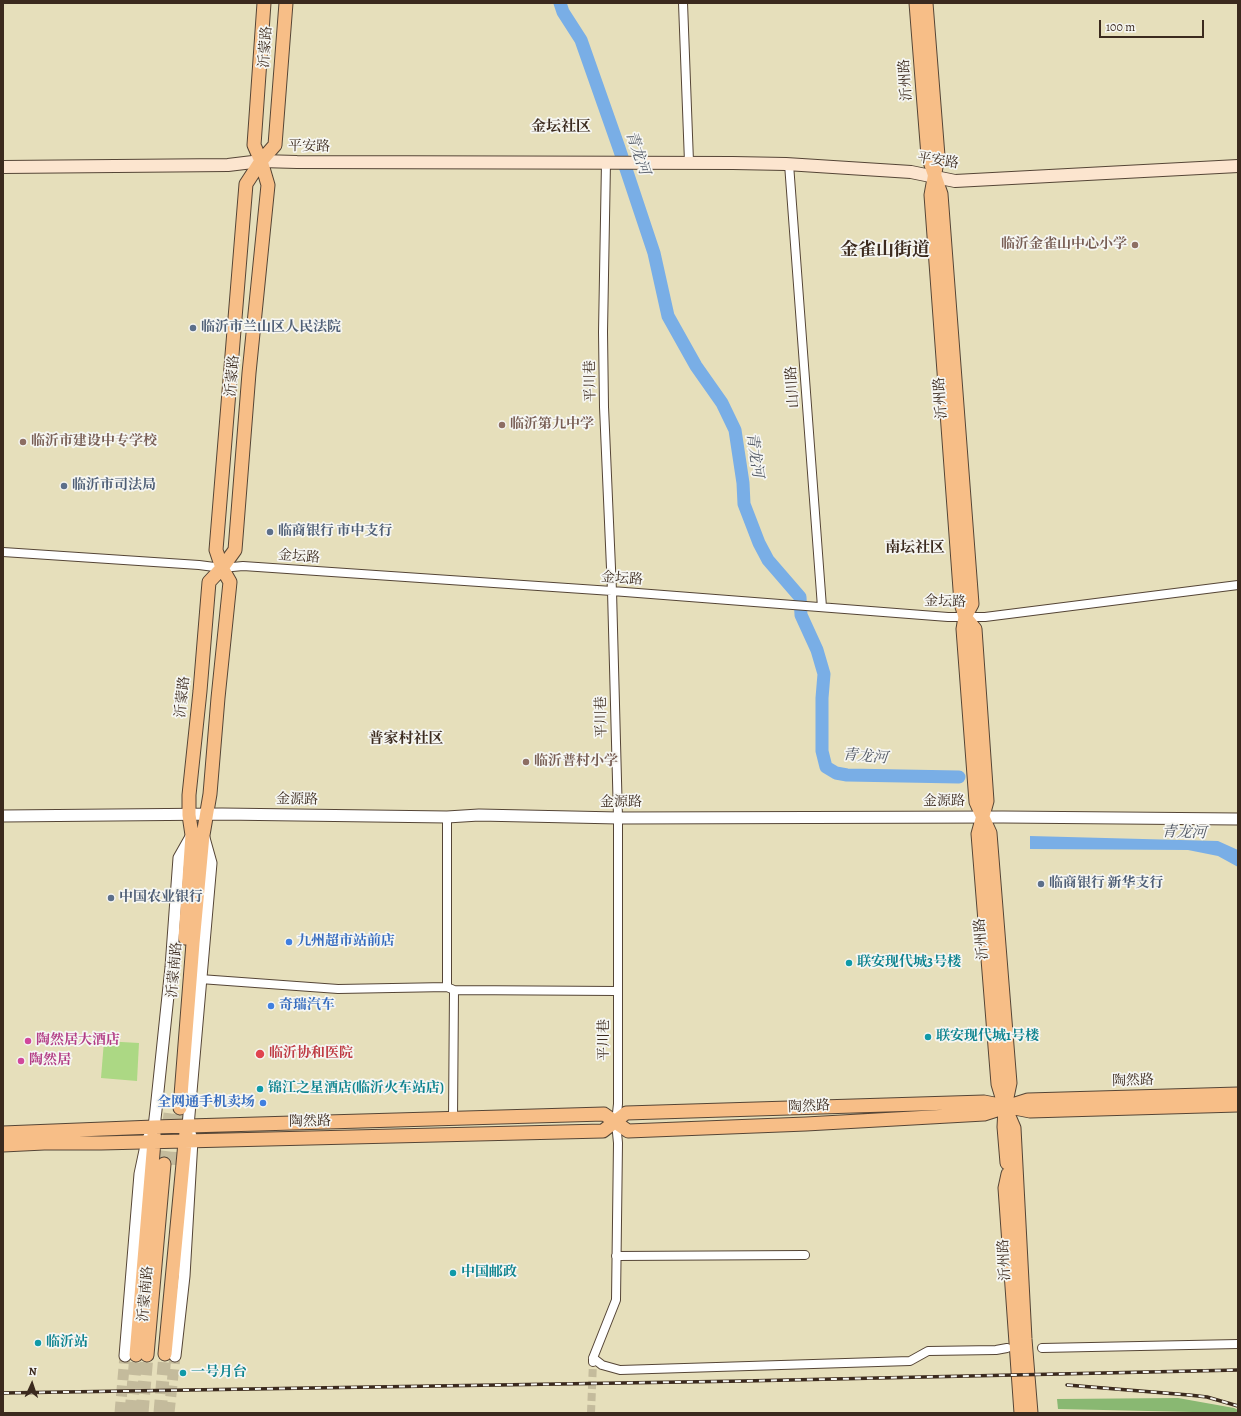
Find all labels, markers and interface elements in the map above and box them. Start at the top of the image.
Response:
scale bar [1101,12,1206,38]
text: 100 m [1106,19,1135,35]
street label: 沂蒙路 [256,25,276,69]
street label: 沂州路 [896,58,916,102]
district label: 金坛社区 [531,118,591,136]
water label: 青龙河 [621,129,653,177]
street label: 平安路 [288,138,330,156]
street label: 平安路 [916,149,960,173]
place label: 临沂金雀山中心小学 [1001,237,1127,253]
district label: 金雀山街道 [840,240,930,262]
marker: 临沂金雀山中心小学 [1130,240,1140,250]
place label: 临沂市兰山区人民法院 [201,320,341,336]
marker: 临沂市兰山区人民法院 [188,323,198,333]
street label: 沂蒙路 [223,354,243,398]
street label: 平川巷 [582,360,600,402]
street label: 山川路 [783,365,803,409]
street label: 沂州路 [931,376,951,420]
place label: 临沂第九中学 [510,417,594,433]
marker: 临沂第九中学 [497,420,507,430]
water label: 青龙河 [742,431,766,479]
place label: 临沂市建设中专学校 [31,434,157,450]
marker: 临沂市建设中专学校 [18,437,28,447]
place label: 临沂市司法局 [72,478,156,494]
marker: 临沂市司法局 [59,481,69,491]
place label: 临商银行 市中支行 [278,524,392,540]
marker: 临商银行 市中支行 [265,527,275,537]
district label: 南坛社区 [885,539,945,557]
street label: 金坛路 [277,547,321,567]
street label: 金坛路 [600,569,644,589]
street label: 金坛路 [924,593,966,611]
street label: 沂蒙路 [172,675,194,719]
street label: 平川巷 [593,696,611,738]
district label: 普家村社区 [369,730,443,748]
water label: 青龙河 [842,746,888,768]
place label: 临沂普村小学 [534,754,618,770]
marker: 临沂普村小学 [521,757,531,767]
street label: 金源路 [276,791,318,809]
street label: 金源路 [923,794,965,810]
street label: 金源路 [600,795,642,811]
water label: 青龙河 [1161,823,1207,843]
place label: 临商银行 新华支行 [1049,876,1163,892]
marker: 临商银行 新华支行 [1036,879,1046,889]
place label: 中国农业银行 [119,890,203,906]
marker: 中国农业银行 [106,893,116,903]
street label: 沂州路 [972,917,992,961]
place label: 九州超市站前店 [297,934,395,950]
marker: 九州超市站前店 [284,937,294,947]
street label: 沂蒙南路 [164,941,186,999]
place label: 联安现代城3号楼 [857,955,961,971]
marker: 联安现代城3号楼 [844,958,854,968]
place label: 奇瑞汽车 [279,998,335,1014]
marker: 奇瑞汽车 [266,1001,276,1011]
street label: 平川巷 [597,1019,613,1061]
place label: 联安现代城1号楼 [936,1029,1039,1045]
marker: 联安现代城1号楼 [923,1032,933,1042]
place label: 陶然居大酒店 [36,1033,120,1049]
marker: 陶然居大酒店 [23,1036,33,1046]
place label: 临沂协和医院 [269,1046,353,1062]
marker: 临沂协和医院 [254,1048,266,1060]
place label: 陶然居 [29,1053,71,1069]
marker: 陶然居 [16,1056,26,1066]
street label: 陶然路 [1112,1072,1154,1090]
place label: 锦江之星酒店(临沂火车站店) [268,1081,444,1097]
marker: 锦江之星酒店(临沂火车站店) [255,1084,265,1094]
place label: 全网通手机卖场 [157,1095,255,1111]
marker: 全网通手机卖场 [258,1098,268,1108]
street label: 陶然路 [788,1098,830,1116]
street label: 陶然路 [289,1113,331,1131]
street label: 沂州路 [996,1239,1014,1281]
street label: 沂蒙南路 [135,1265,157,1323]
place label: 中国邮政 [461,1265,517,1281]
marker: 中国邮政 [448,1268,458,1278]
place label: 临沂站 [46,1335,88,1351]
marker: 临沂站 [33,1338,43,1348]
north arrow [12,1364,52,1404]
text: N [28,1364,37,1379]
place label: 一号月台 [191,1365,247,1381]
marker: 一号月台 [178,1368,188,1378]

